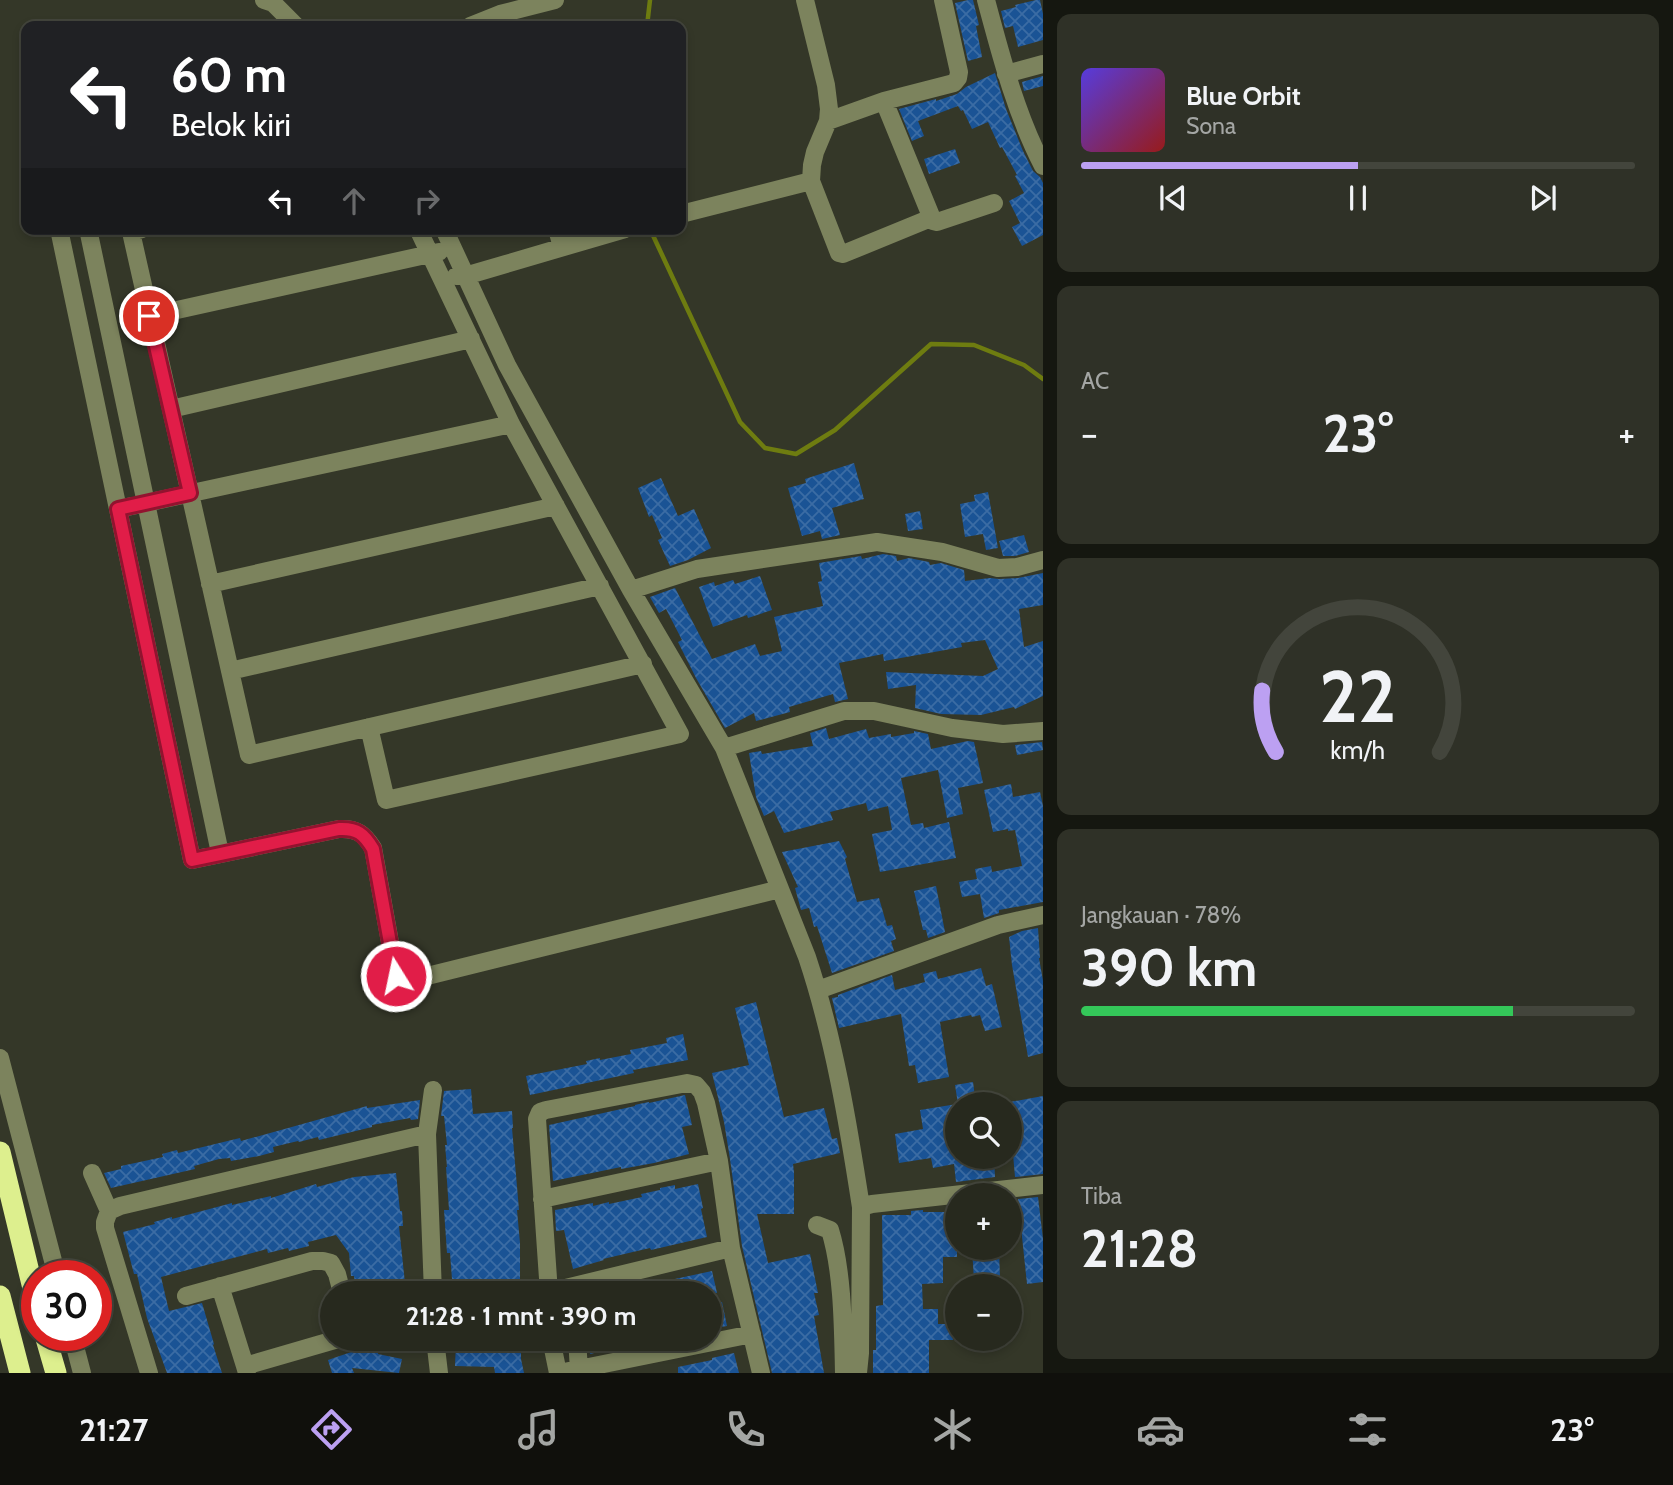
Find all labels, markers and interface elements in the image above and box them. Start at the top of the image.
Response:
text: 60 m [171,45,287,104]
icon: left [56,49,147,140]
text: Blue Orbit [1186,80,1301,112]
text: Belok kiri [171,105,291,144]
text: Sona [1186,112,1236,140]
icon: previous [1154,179,1192,217]
icon: pause [1339,179,1377,217]
icon: next [1524,179,1562,217]
icon: left [262,182,300,220]
icon: ahead [335,182,373,220]
icon: right [408,182,446,220]
pin [119,286,179,346]
icon: arrive [130,297,168,335]
text: AC [1081,367,1109,395]
text: 23° [1323,402,1393,465]
text: − [1081,410,1098,457]
text: + [1618,410,1635,457]
text: 22 [1319,653,1397,741]
text: km/h [1331,735,1385,765]
text: Jangkauan · 78% [1081,901,1241,929]
text: 390 km [1081,936,1257,999]
position arrow [359,939,433,1013]
map controls [945,1092,1022,1351]
button: search [945,1092,1022,1169]
text: Tiba [1081,1182,1122,1210]
button: + [945,1183,1022,1260]
text: 21:28 [1081,1217,1198,1280]
speed limit sign: 30 [21,1260,112,1351]
button: − [945,1274,1022,1351]
text: 21:28 · 1 mnt · 390 m [406,1300,636,1332]
icon: directions [307,1405,356,1454]
icon: music [514,1405,563,1454]
icon: phone [721,1405,770,1454]
icon: climate [928,1405,977,1454]
icon: car [1136,1405,1185,1454]
icon: filters [1343,1405,1392,1454]
text: 21:27 [79,1410,148,1449]
text: 23° [1550,1410,1594,1449]

